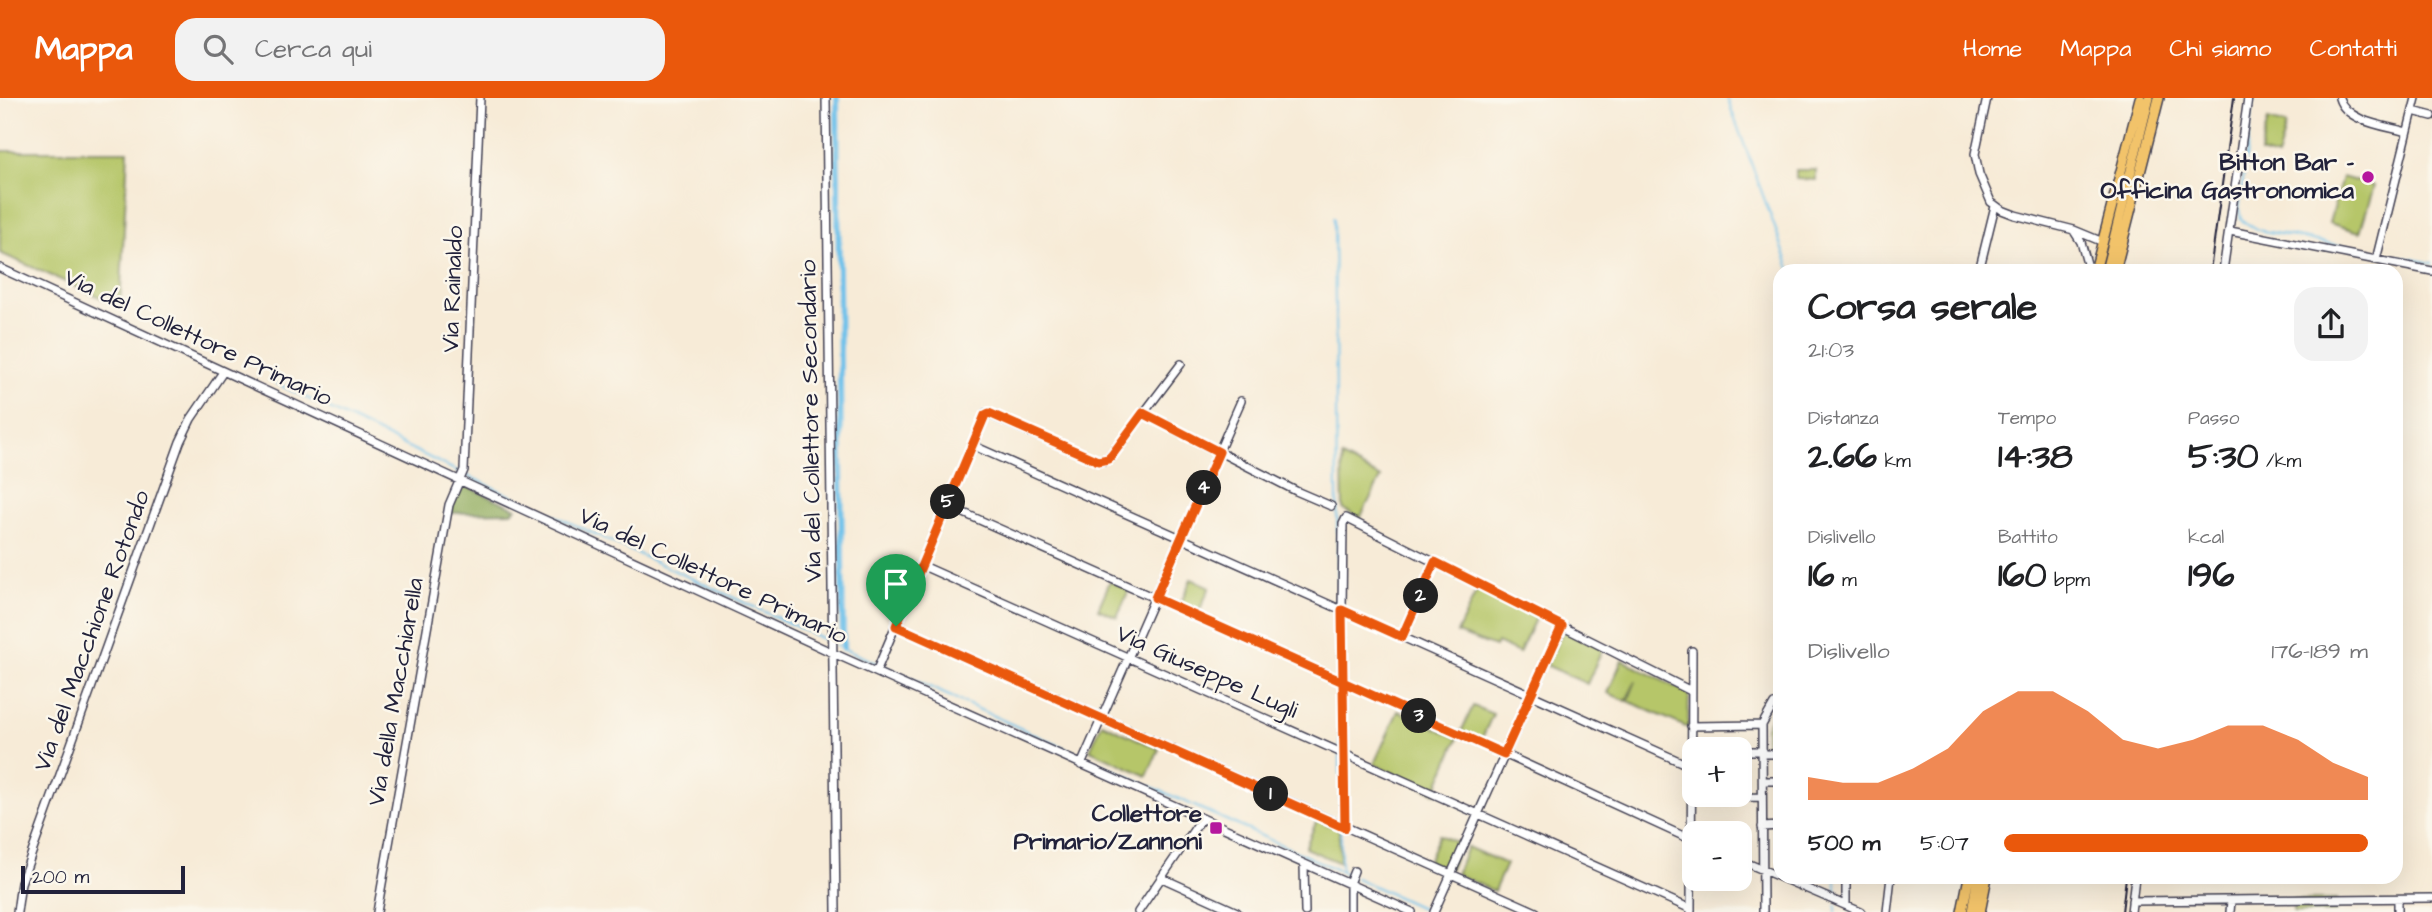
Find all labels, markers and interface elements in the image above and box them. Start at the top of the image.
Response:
search box [175,18,665,81]
text: Mappa [35,26,133,72]
icon: search [199,30,237,68]
text: Cerca qui [255,31,372,67]
text: Home [1963,32,2022,66]
text: Mappa [2060,32,2131,66]
text: Chi siamo [2169,32,2272,66]
text: Contatti [2310,32,2397,66]
place label: Bitton Bar – Officina Gastronomica [2101,146,2355,208]
marker: Bitton Bar – Officina Gastronomica [2360,169,2376,185]
street label: Via Rainaldo [434,224,472,353]
street label: Via del Collettore Secondario [791,259,831,583]
street label: Via del Collettore Primario [58,261,338,415]
text: Corsa serale [1808,282,2037,334]
button: share [2294,287,2368,361]
text: 21:03 [1808,334,1854,366]
text: Distanza [1808,405,1879,432]
text: Tempo [1998,405,2056,432]
text: Passo [2188,405,2240,432]
text: 2.66 [1808,432,1877,481]
text: 14:38 [1998,432,2073,481]
text: 5:30 [2188,432,2259,481]
text: km [1877,448,1911,475]
text: /km [2259,448,2301,475]
pin: 4 [1186,470,1222,506]
text: 4 [1197,474,1210,501]
pin: 5 [930,484,965,520]
street label: Via del Macchione Rotondo [25,485,159,776]
text: 5 [941,488,954,515]
street label: Via del Collettore Primario [573,499,853,653]
text: Dislivello [1808,524,1875,551]
text: Battito [1998,524,2058,551]
text: kcal [2188,524,2224,551]
text: 16 [1808,551,1834,600]
text: 160 [1998,551,2047,600]
text: 196 [2188,551,2234,600]
pin [866,554,926,626]
icon: arrive [877,565,915,603]
text: m [1834,567,1857,594]
text: bpm [2047,567,2090,594]
street label: Via della Macchiarella [359,575,433,809]
pin: 2 [1404,578,1438,614]
text: 2 [1415,582,1426,609]
street label: Via Giuseppe Lugli [1110,617,1304,728]
text: Dislivello [1808,635,1890,667]
text: 176–189 m [2271,635,2368,667]
pin: 3 [1402,698,1436,734]
text: 3 [1414,702,1423,729]
map controls [1682,737,1752,891]
button: + [1682,737,1752,807]
pin: 1 [1254,776,1288,812]
text: 1 [1269,780,1272,807]
place label: Collettore Primario/Zannoni [1013,797,1202,859]
marker: Collettore Primario/Zannoni [1208,820,1224,836]
button: − [1682,821,1752,891]
text: 500 m [1808,827,1880,859]
text: 5:07 [1920,827,1969,859]
scale bar [21,863,186,895]
text: 200 m [32,864,89,891]

